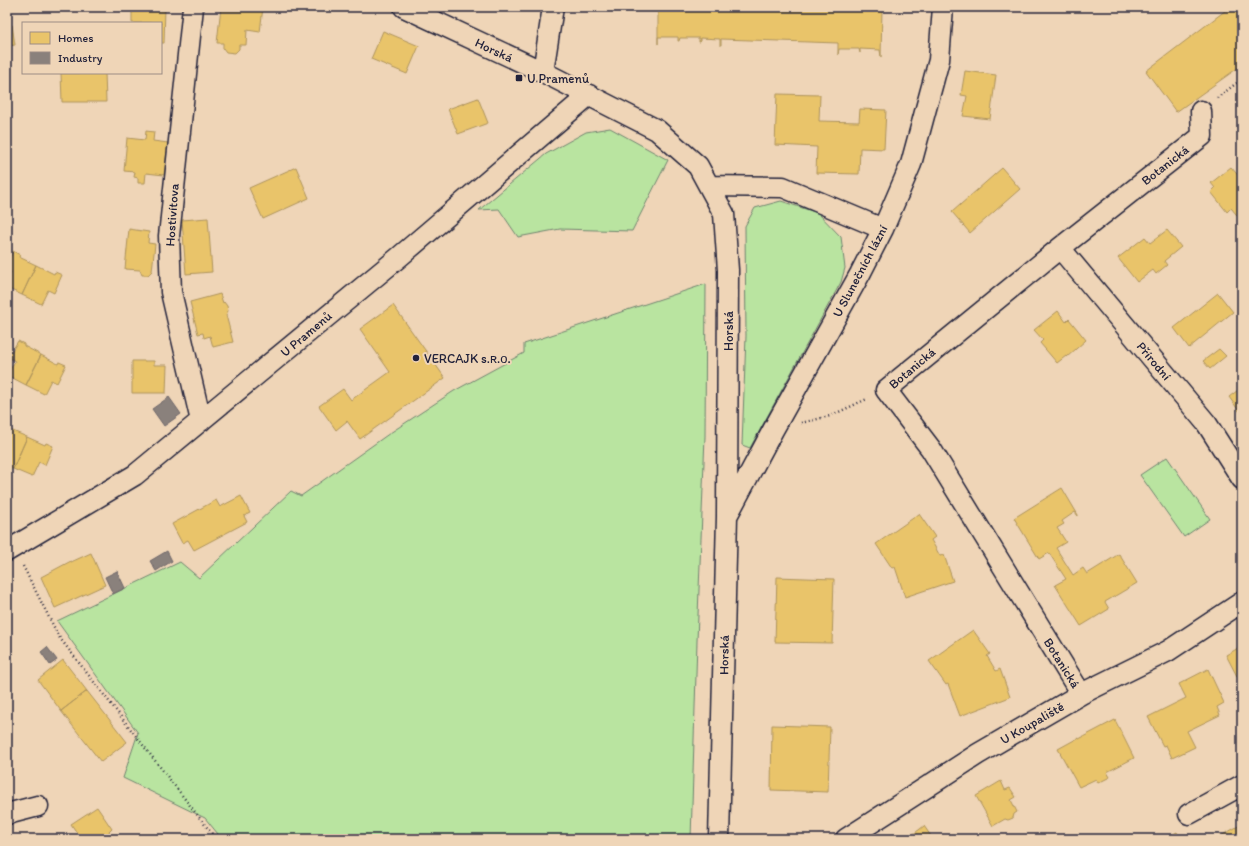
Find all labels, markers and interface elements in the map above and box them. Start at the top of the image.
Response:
legend [22,22,162,74]
text: Homes [58,31,94,45]
street label: Horská [473,35,516,65]
text: Industry [58,51,103,65]
place label: U Pramenů [527,71,589,86]
marker: U Pramenů [514,73,524,83]
street label: Botanická [1138,142,1192,188]
street label: Hostivítova [162,183,182,247]
street label: U Slunečních lázní [829,222,891,320]
street label: U Pramenů [277,308,335,360]
street label: Horská [721,311,736,351]
street label: Přírodní [1134,339,1175,384]
street label: Botanická [886,344,938,392]
place label: VERCAJK s.ʀ.ᴏ. [424,351,511,366]
marker: VERCAJK s.ʀ.ᴏ. [411,353,421,363]
street label: Horská [716,635,732,675]
street label: Botanická [1041,635,1083,691]
street label: U Koupaliště [997,699,1067,747]

